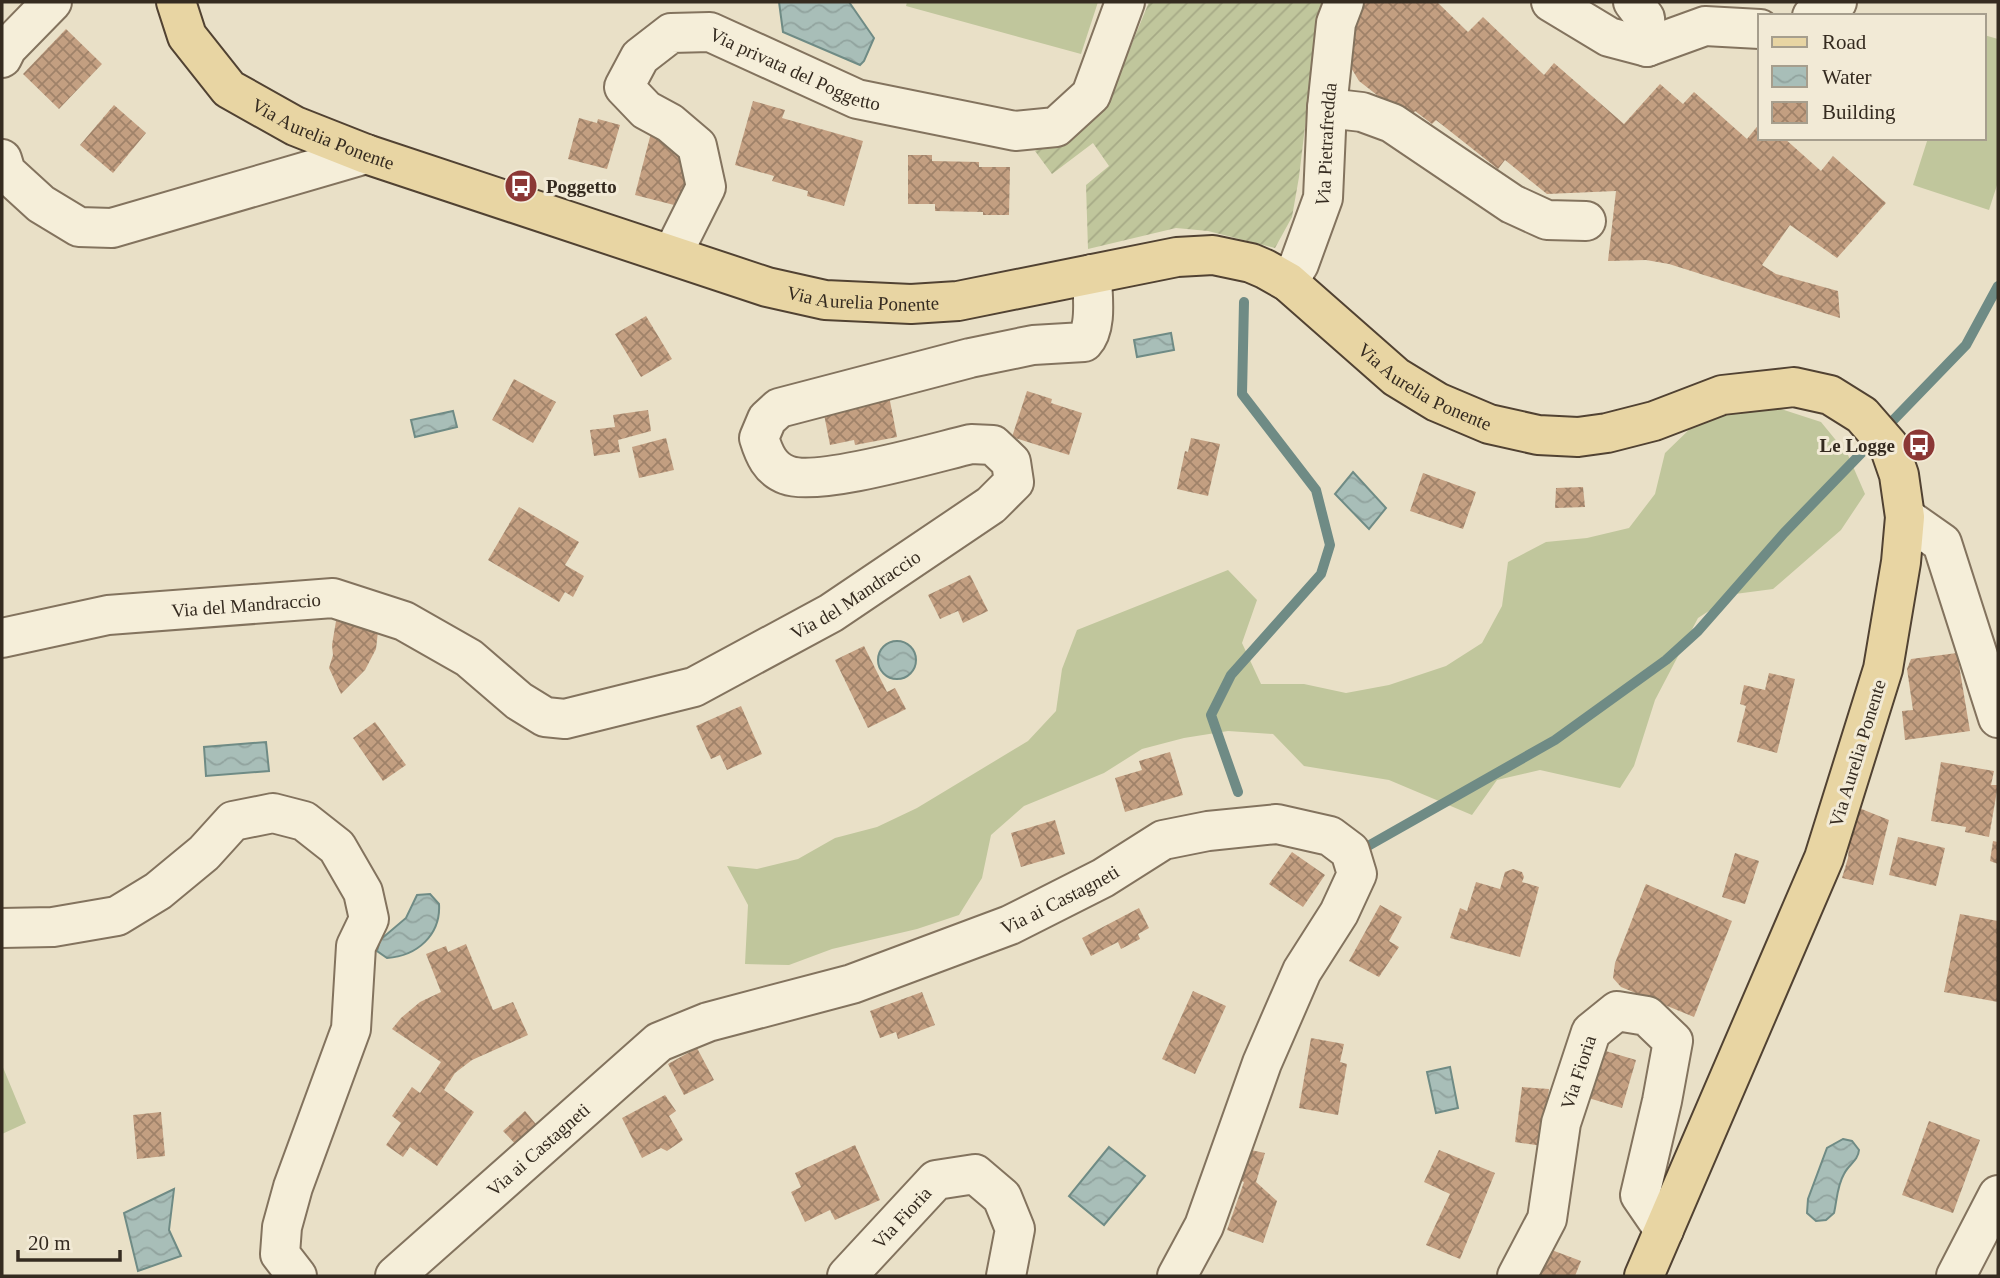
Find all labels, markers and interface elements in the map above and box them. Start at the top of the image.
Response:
legend [1758,14,1986,140]
street label: Via privata del Poggetto [706,23,882,114]
text: Road [1822,30,1867,54]
text: Water [1822,65,1872,89]
street label: Via Pietrafredda [1311,81,1341,210]
street label: Via Aurelia Ponente [248,94,397,174]
text: Building [1822,100,1896,124]
bus stop icon: Poggetto [502,167,540,205]
place label: Poggetto [546,176,617,197]
street label: Via Aurelia Ponente [785,282,940,315]
street label: Via Aurelia Ponente [1354,339,1495,435]
bus stop icon: Le Logge [1900,426,1938,464]
place label: Le Logge [1820,435,1895,456]
street label: Via del Mandraccio [787,546,924,644]
street label: Via del Mandraccio [171,589,322,621]
street label: Via Aurelia Ponente [1825,677,1890,829]
street label: Via ai Castagneti [998,861,1123,939]
street label: Via Fioria [1556,1032,1600,1112]
street label: Via ai Castagneti [483,1099,594,1201]
street label: Via Fioria [868,1182,936,1253]
scale bar [18,1218,119,1262]
text: 20 m [28,1231,71,1255]

